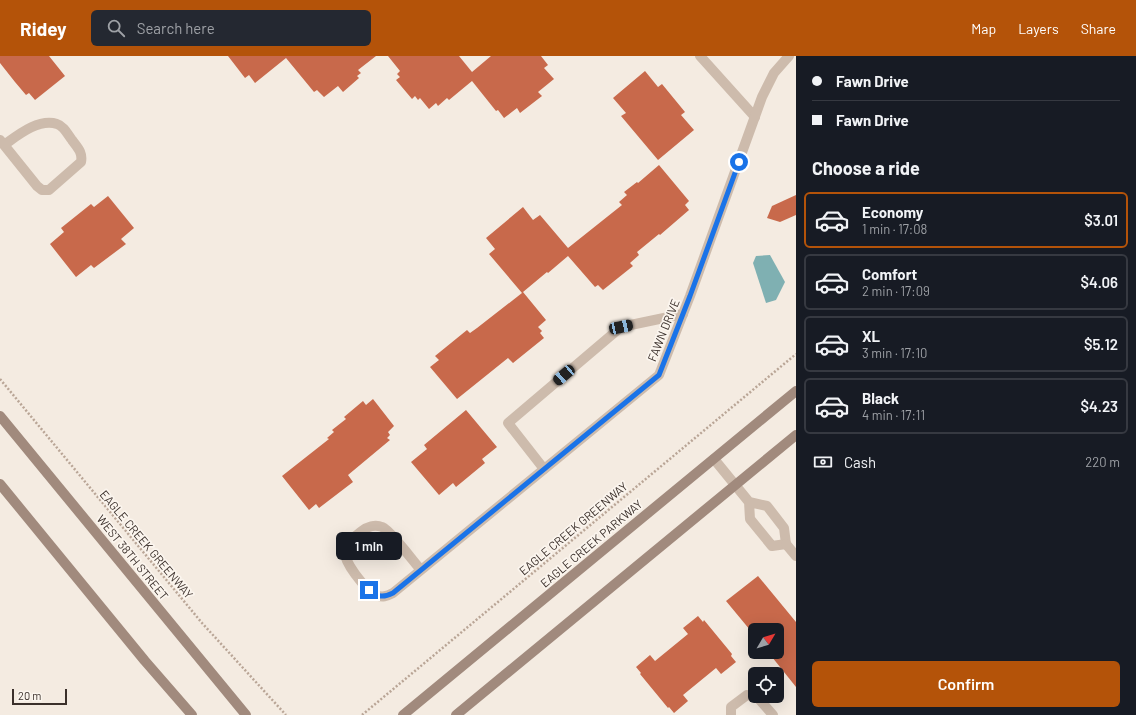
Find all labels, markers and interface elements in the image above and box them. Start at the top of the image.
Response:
search box [91,10,371,46]
text: Ridey [20,17,67,40]
icon: search [105,17,127,39]
text: Search here [137,19,215,37]
text: Map [971,20,996,37]
text: Layers [1018,20,1059,37]
text: Share [1081,20,1116,37]
text: Fawn Drive [836,72,909,90]
text: Fawn Drive [836,111,909,129]
route start [730,153,748,171]
text: Choose a ride [812,157,920,179]
icon: car [814,202,850,238]
text: Economy [862,203,923,221]
text: $3.01 [1084,211,1118,229]
text: 1 min · 17:08 [862,221,927,237]
icon: car [814,264,850,300]
text: Comfort [862,265,917,283]
text: $4.06 [1081,273,1118,291]
text: 2 min · 17:09 [862,283,930,299]
street label: FAWN DRIVE [644,297,682,363]
car [608,319,634,335]
icon: car [814,326,850,362]
text: XL [862,327,880,345]
text: $5.12 [1084,335,1118,353]
text: 3 min · 17:10 [862,345,927,361]
car [551,363,577,387]
icon: car [814,388,850,424]
text: Black [862,389,899,407]
text: $4.23 [1081,397,1118,415]
text: 4 min · 17:11 [862,407,925,423]
icon: cash [812,451,834,473]
text: Cash [844,453,876,471]
text: 220 m [1085,454,1120,470]
street label: EAGLE CREEK GREENWAY [516,478,630,577]
street label: EAGLE CREEK GREENWAY [98,487,197,601]
street label: EAGLE CREEK PARKWAY [537,496,645,590]
street label: WEST 38TH STREET [94,512,172,602]
callout: 1 min [336,532,402,560]
text: 1 min [355,538,383,554]
route end [360,581,378,599]
north arrow [748,623,784,659]
map controls [748,623,784,703]
button: Confirm [812,661,1120,707]
button: locate [748,667,784,703]
scale bar [12,687,67,706]
text: 20 m [18,689,41,702]

